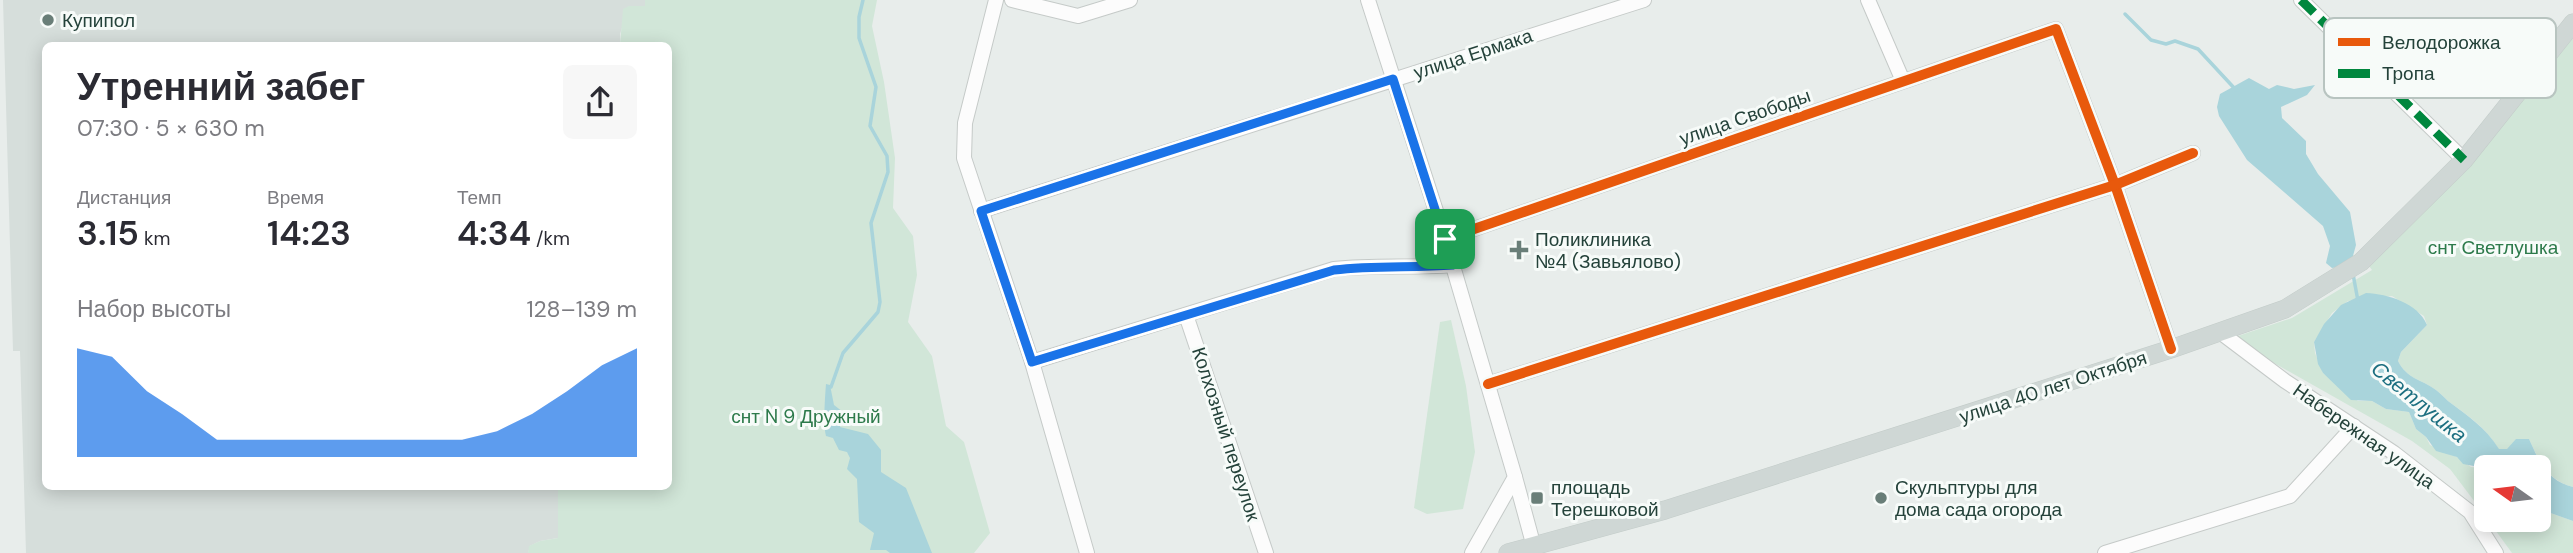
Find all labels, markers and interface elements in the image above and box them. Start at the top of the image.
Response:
place label: Купипол [62,8,135,33]
marker: Купипол [40,12,56,28]
legend [2324,18,2556,98]
street label: улица Ермака [1410,23,1536,85]
text: Велодорожка [2382,30,2501,55]
text: Тропа [2382,61,2435,86]
text: Утренний забег [77,62,365,112]
button: share [563,65,637,139]
street label: улица Свободы [1676,83,1814,151]
text: 07:30 · 5 × 630 m [77,113,265,143]
text: Дистанция [77,185,171,210]
text: Время [267,185,324,210]
text: Темп [457,185,501,210]
pin [1415,209,1475,269]
text: 3.15 [77,210,139,256]
text: 14:23 [267,210,351,256]
text: 4:34 [457,210,531,256]
icon: arrive [1426,220,1464,258]
text: km [139,226,171,251]
text: /km [531,226,570,251]
place label: Поликлиника №4 (Завьялово) [1535,227,1681,274]
park label: снт Светлушка [2428,235,2559,260]
marker: Поликлиника №4 (Завьялово) [1509,240,1529,260]
text: Набор высоты [77,294,231,324]
text: 128–139 m [526,294,637,324]
street label: Колхозный переулок [1186,344,1266,525]
street label: улица 40 лет Октября [1956,345,2150,429]
water label: Светлушка [2365,355,2473,449]
street label: Набережная улица [2288,378,2440,495]
park label: снт N 9 Дружный [731,404,881,429]
north arrow [2474,455,2552,532]
map controls [2474,455,2551,532]
place label: площадь Терешковой [1551,475,1659,522]
place label: Скульптуры для дома сада огорода [1895,475,2063,522]
marker: площадь Терешковой [1529,490,1545,506]
marker: Скульптуры для дома сада огорода [1873,490,1889,506]

